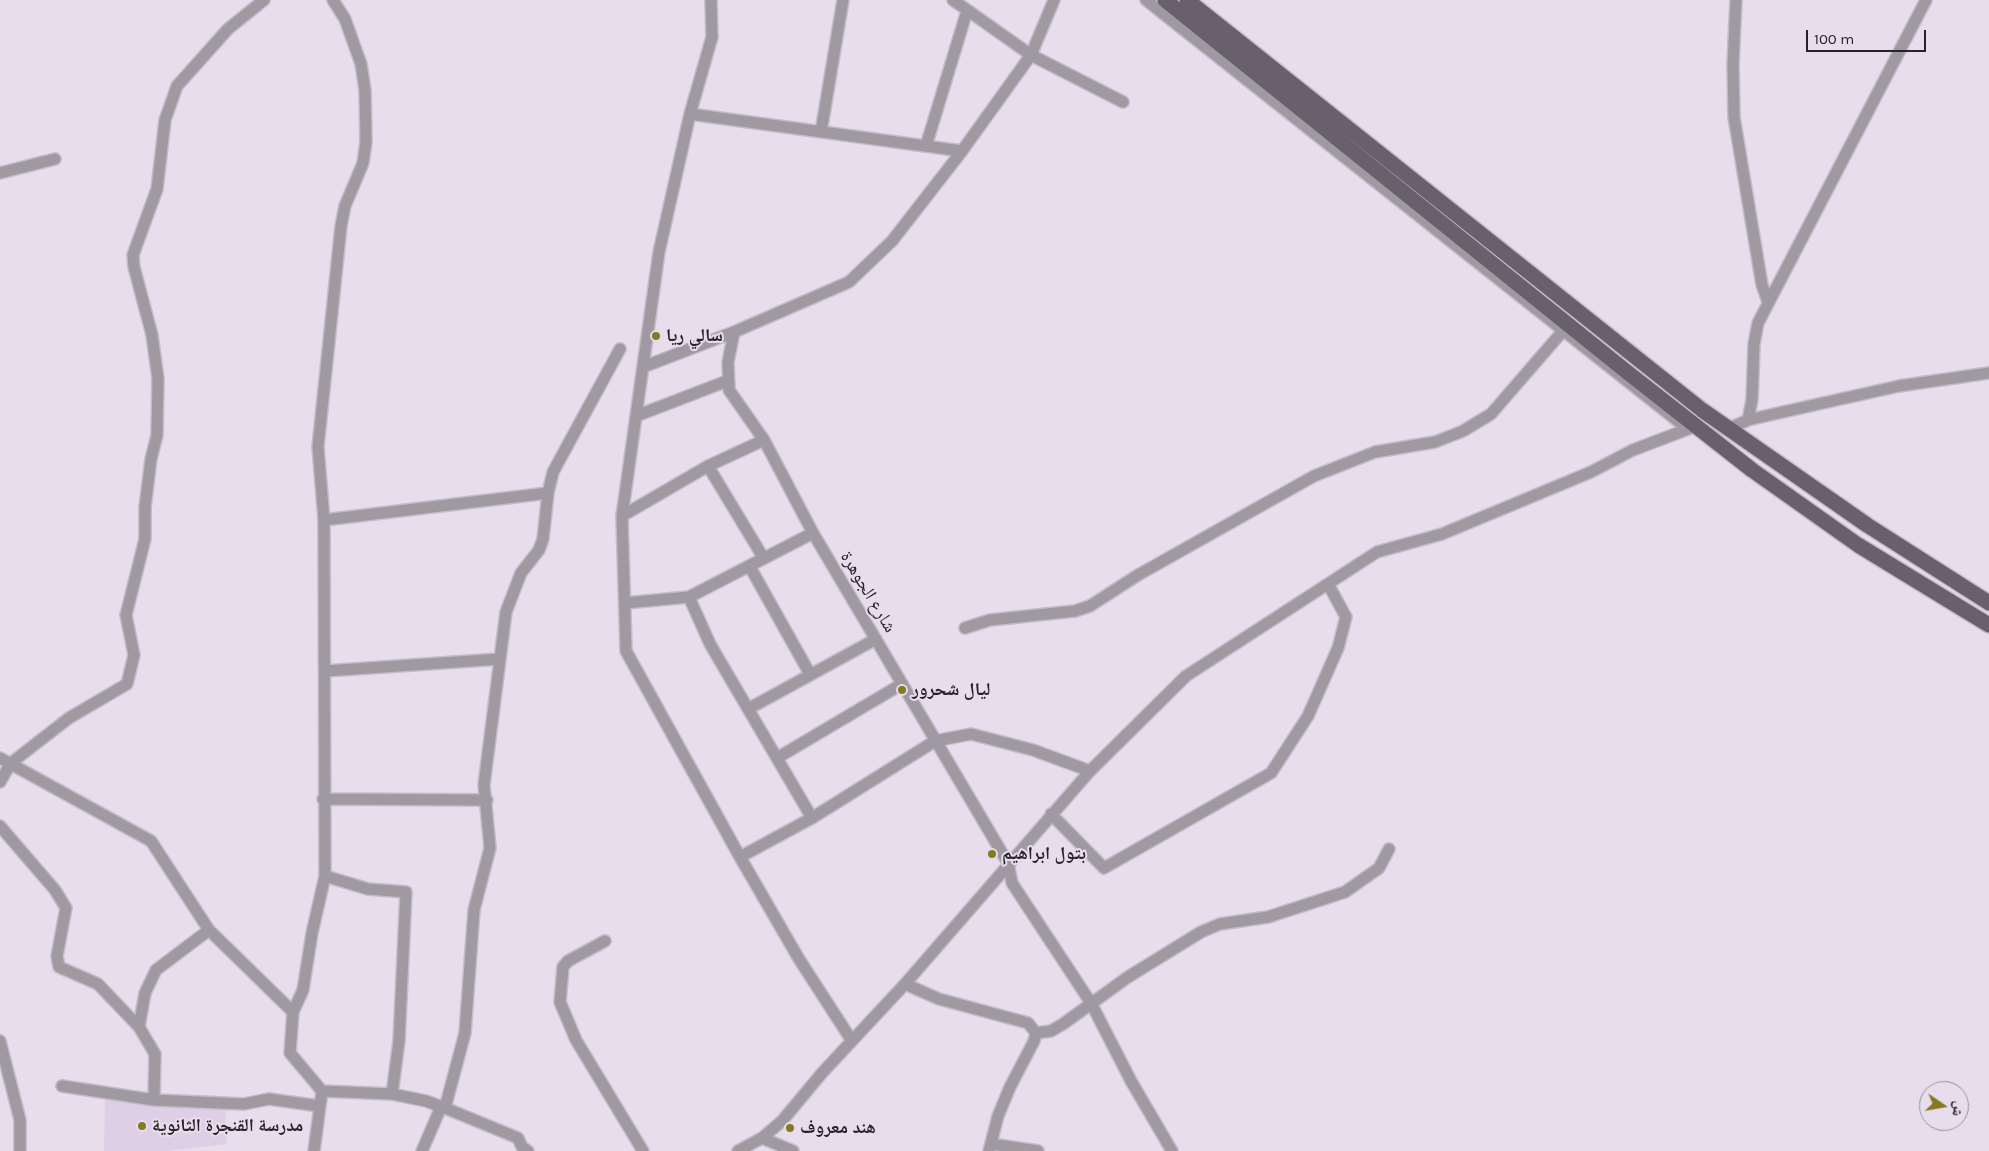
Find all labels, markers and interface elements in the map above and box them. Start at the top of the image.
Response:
scale bar [1809,20,1929,52]
text: 100 m [1814,30,1854,48]
place label: سالي ريا [666,325,723,347]
marker: سالي ريا [650,330,662,342]
street label: شارع الجوهرة [835,548,901,636]
place label: ليال شحرور [912,679,990,701]
marker: ليال شحرور [896,684,908,696]
place label: بتول ابراهيم [1002,843,1086,865]
marker: بتول ابراهيم [986,848,998,860]
north arrow [1919,1081,1969,1131]
text: ش [1948,1100,1968,1118]
place label: مدرسة القنجرة الثانوية [152,1115,303,1137]
place label: هند معروف [800,1117,876,1139]
marker: مدرسة القنجرة الثانوية [136,1120,148,1132]
marker: هند معروف [784,1122,796,1134]

